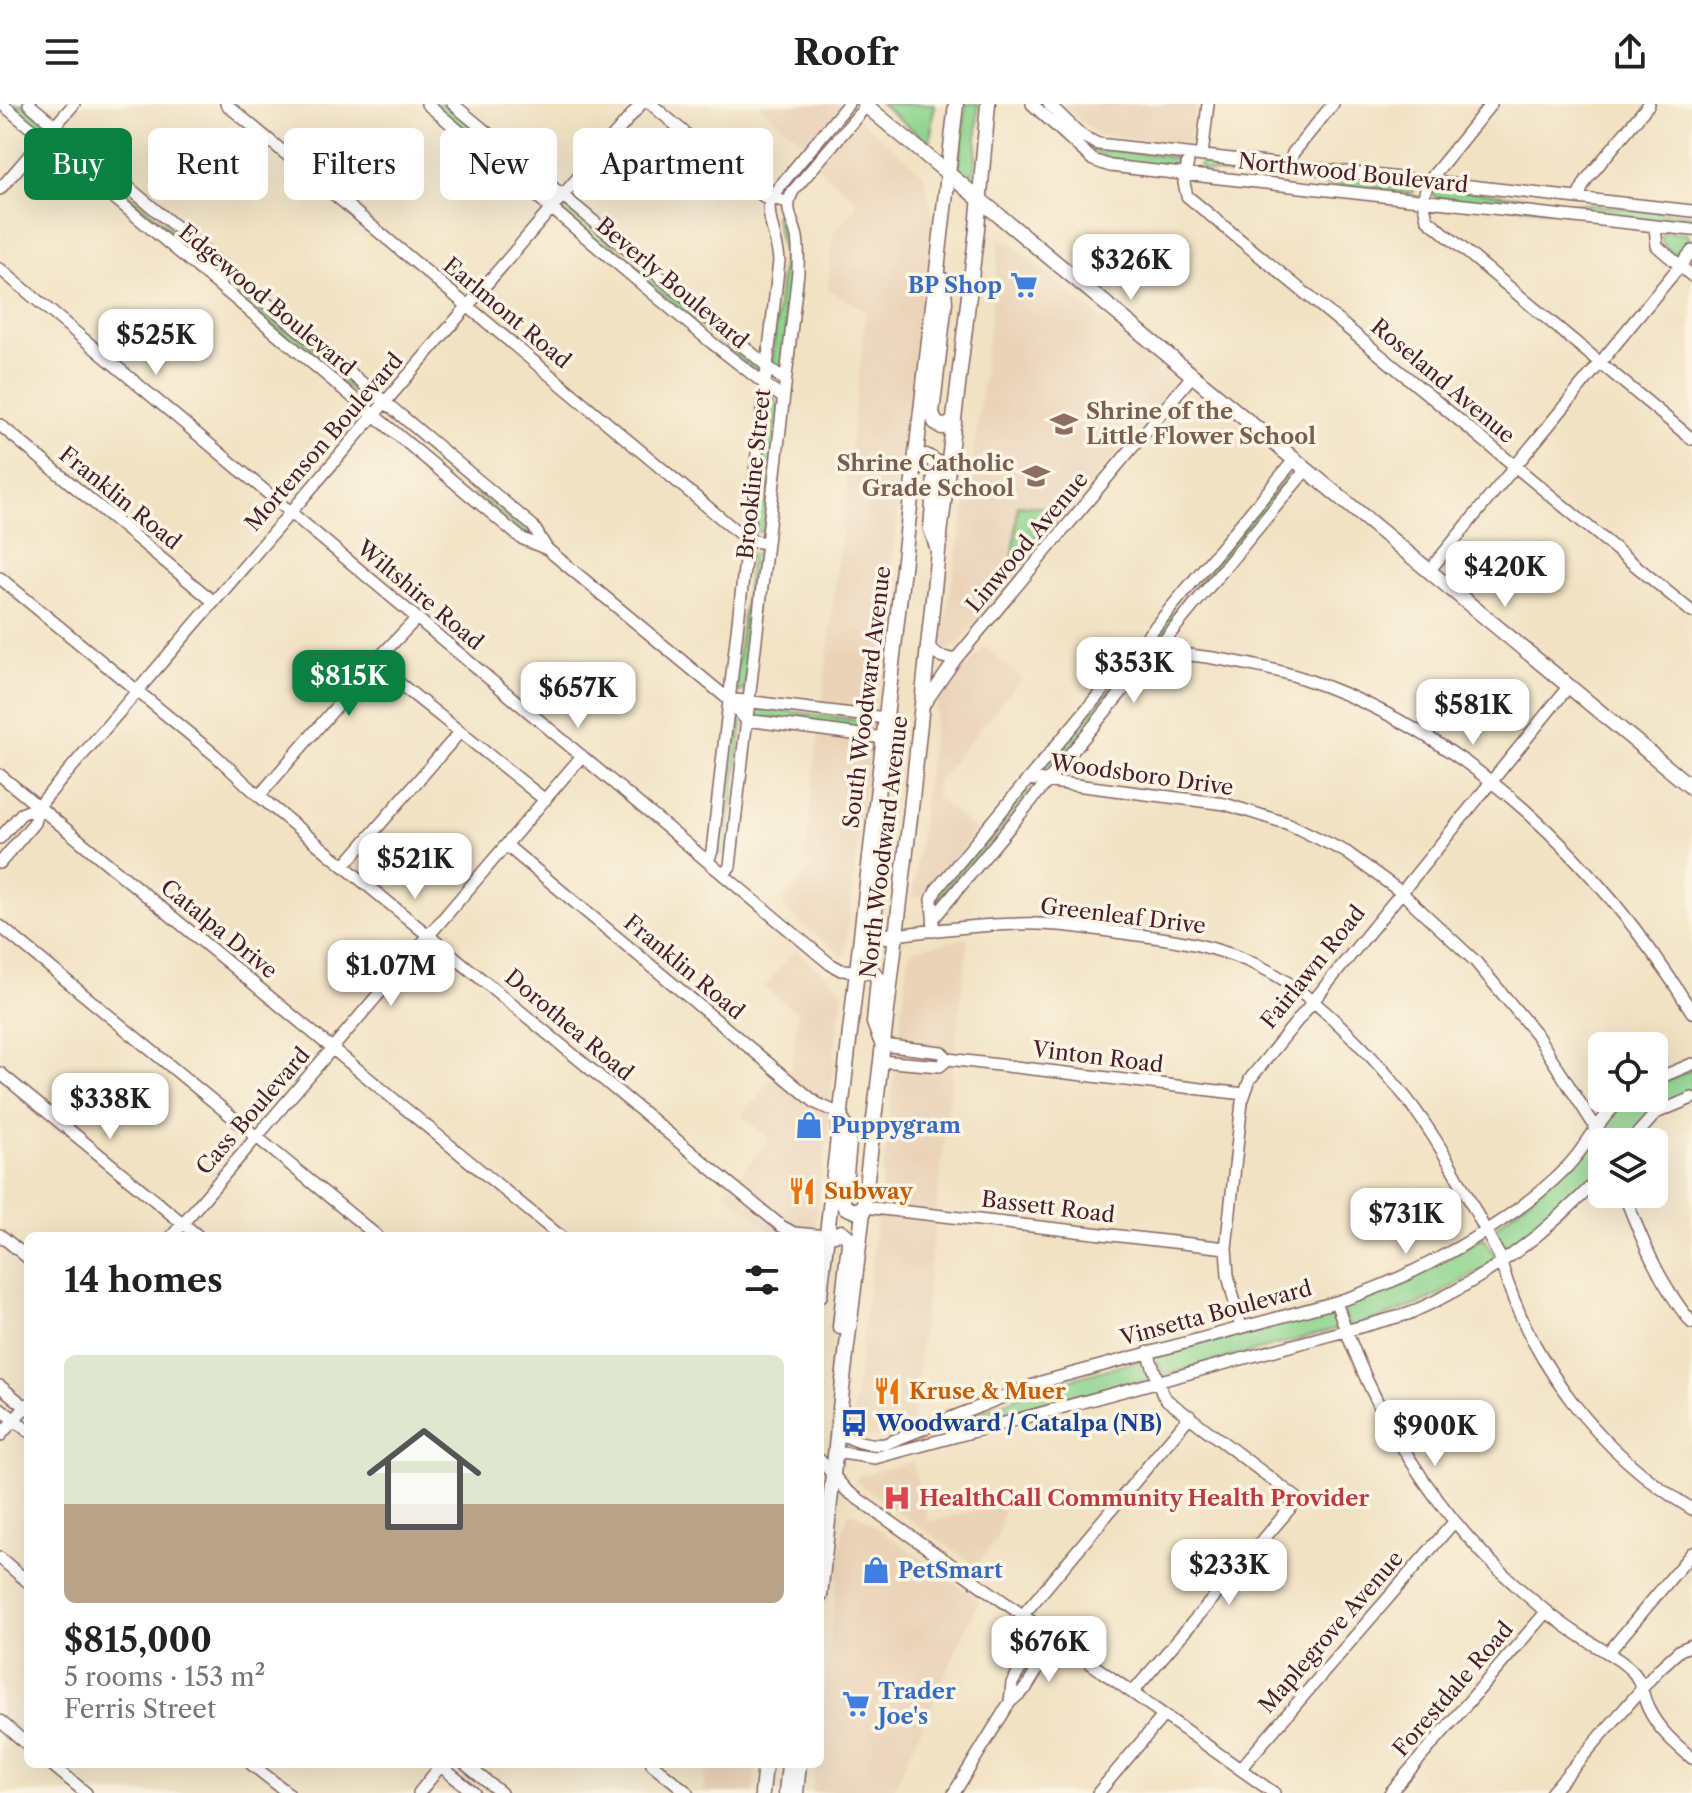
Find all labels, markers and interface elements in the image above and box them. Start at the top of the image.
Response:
icon: menu [40,30,84,74]
text: Roofr [793,30,899,74]
icon: share [1608,30,1652,74]
chip: Buy [24,128,132,200]
chip: Rent [148,128,268,200]
chip: Filters [284,128,424,200]
chip: New [440,128,557,200]
chip: Apartment [573,128,773,200]
street label: Northwood Boulevard [1237,147,1469,199]
street label: Beverly Boulevard [591,212,753,354]
street label: Edgewood Boulevard [173,218,361,382]
pin: $326K [1075,234,1187,302]
text: $326K [1091,244,1171,276]
street label: Earlmont Road [438,252,576,374]
supermarket icon: BP Shop [1009,270,1039,300]
place label: BP Shop [908,272,1002,299]
pin: $525K [100,309,212,377]
street label: Roseland Avenue [1365,313,1521,449]
text: $525K [116,319,196,351]
street label: Mortenson Boulevard [239,347,409,537]
street label: Brookline Street [732,387,776,561]
place label: Shrine of the Little Flower School [1086,398,1316,450]
school or university icon: Shrine of the Little Flower School [1049,409,1079,439]
street label: Franklin Road [54,441,186,555]
place label: Shrine Catholic Grade School [836,450,1014,502]
school or university icon: Shrine Catholic Grade School [1021,461,1051,491]
street label: Linwood Avenue [960,466,1094,618]
street label: Wiltshire Road [351,534,489,656]
pin: $420K [1449,541,1561,609]
text: $420K [1464,551,1546,583]
street label: South Woodward Avenue [838,564,896,830]
pin: $353K [1078,637,1190,705]
text: $353K [1094,647,1174,679]
pin: $815K [293,650,405,718]
text: $815K [310,660,388,692]
pin: $657K [522,662,634,730]
text: $657K [539,672,617,704]
pin: $581K [1417,679,1529,747]
text: $581K [1434,689,1512,721]
street label: North Woodward Avenue [855,714,913,980]
street label: Woodsboro Drive [1048,749,1235,801]
pin: $521K [359,833,471,901]
text: $521K [377,843,453,875]
street label: Catalpa Drive [155,874,283,984]
street label: Greenleaf Drive [1039,892,1207,940]
street label: Fairlawn Road [1255,900,1371,1034]
street label: Franklin Road [618,909,750,1025]
pin: $1.07M [326,940,456,1008]
text: $1.07M [346,950,436,982]
street label: Dorothea Road [499,963,639,1087]
map controls [1588,1032,1668,1208]
button: locate [1588,1032,1668,1112]
street label: Vinton Road [1030,1035,1165,1078]
street label: Cass Boulevard [190,1042,316,1180]
pin: $338K [54,1073,166,1141]
text: $338K [70,1083,150,1115]
shop icon: Puppygram [794,1110,824,1140]
place label: Puppygram [831,1112,961,1139]
button: layers [1588,1128,1668,1208]
restaurant icon: Subway [787,1176,817,1206]
place label: Subway [824,1178,913,1205]
street label: Bassett Road [980,1185,1116,1229]
pin: $731K [1350,1188,1462,1256]
text: $731K [1368,1198,1444,1230]
icon: filters [740,1258,784,1302]
text: 14 homes [64,1259,223,1301]
street label: Vinsetta Boulevard [1116,1274,1315,1352]
restaurant icon: Kruse & Muer [872,1376,902,1406]
place label: Kruse & Muer [909,1378,1066,1405]
pin: $900K [1379,1400,1491,1468]
icon: home [352,1407,496,1551]
bus stop icon: Woodward / Catalpa (NB) [839,1408,869,1438]
place label: Woodward / Catalpa (NB) [875,1410,1162,1437]
text: $900K [1393,1410,1477,1442]
hospital icon: HealthCall Community Health Provider [882,1483,912,1513]
place label: HealthCall Community Health Provider [919,1485,1369,1512]
pin: $233K [1173,1539,1285,1607]
street label: Maplegrove Avenue [1253,1545,1409,1719]
text: $233K [1189,1549,1269,1581]
shop icon: PetSmart [861,1555,891,1585]
place label: PetSmart [898,1557,1003,1584]
pin: $676K [993,1616,1105,1684]
street label: Forestdale Road [1387,1616,1519,1762]
text: $815,000 [64,1619,212,1661]
text: $676K [1010,1626,1089,1658]
text: 5 rooms · 153 m² [64,1661,265,1693]
place label: Trader Joe's [874,1678,956,1730]
supermarket icon: Trader Joe's [841,1689,871,1719]
text: Ferris Street [64,1693,216,1725]

